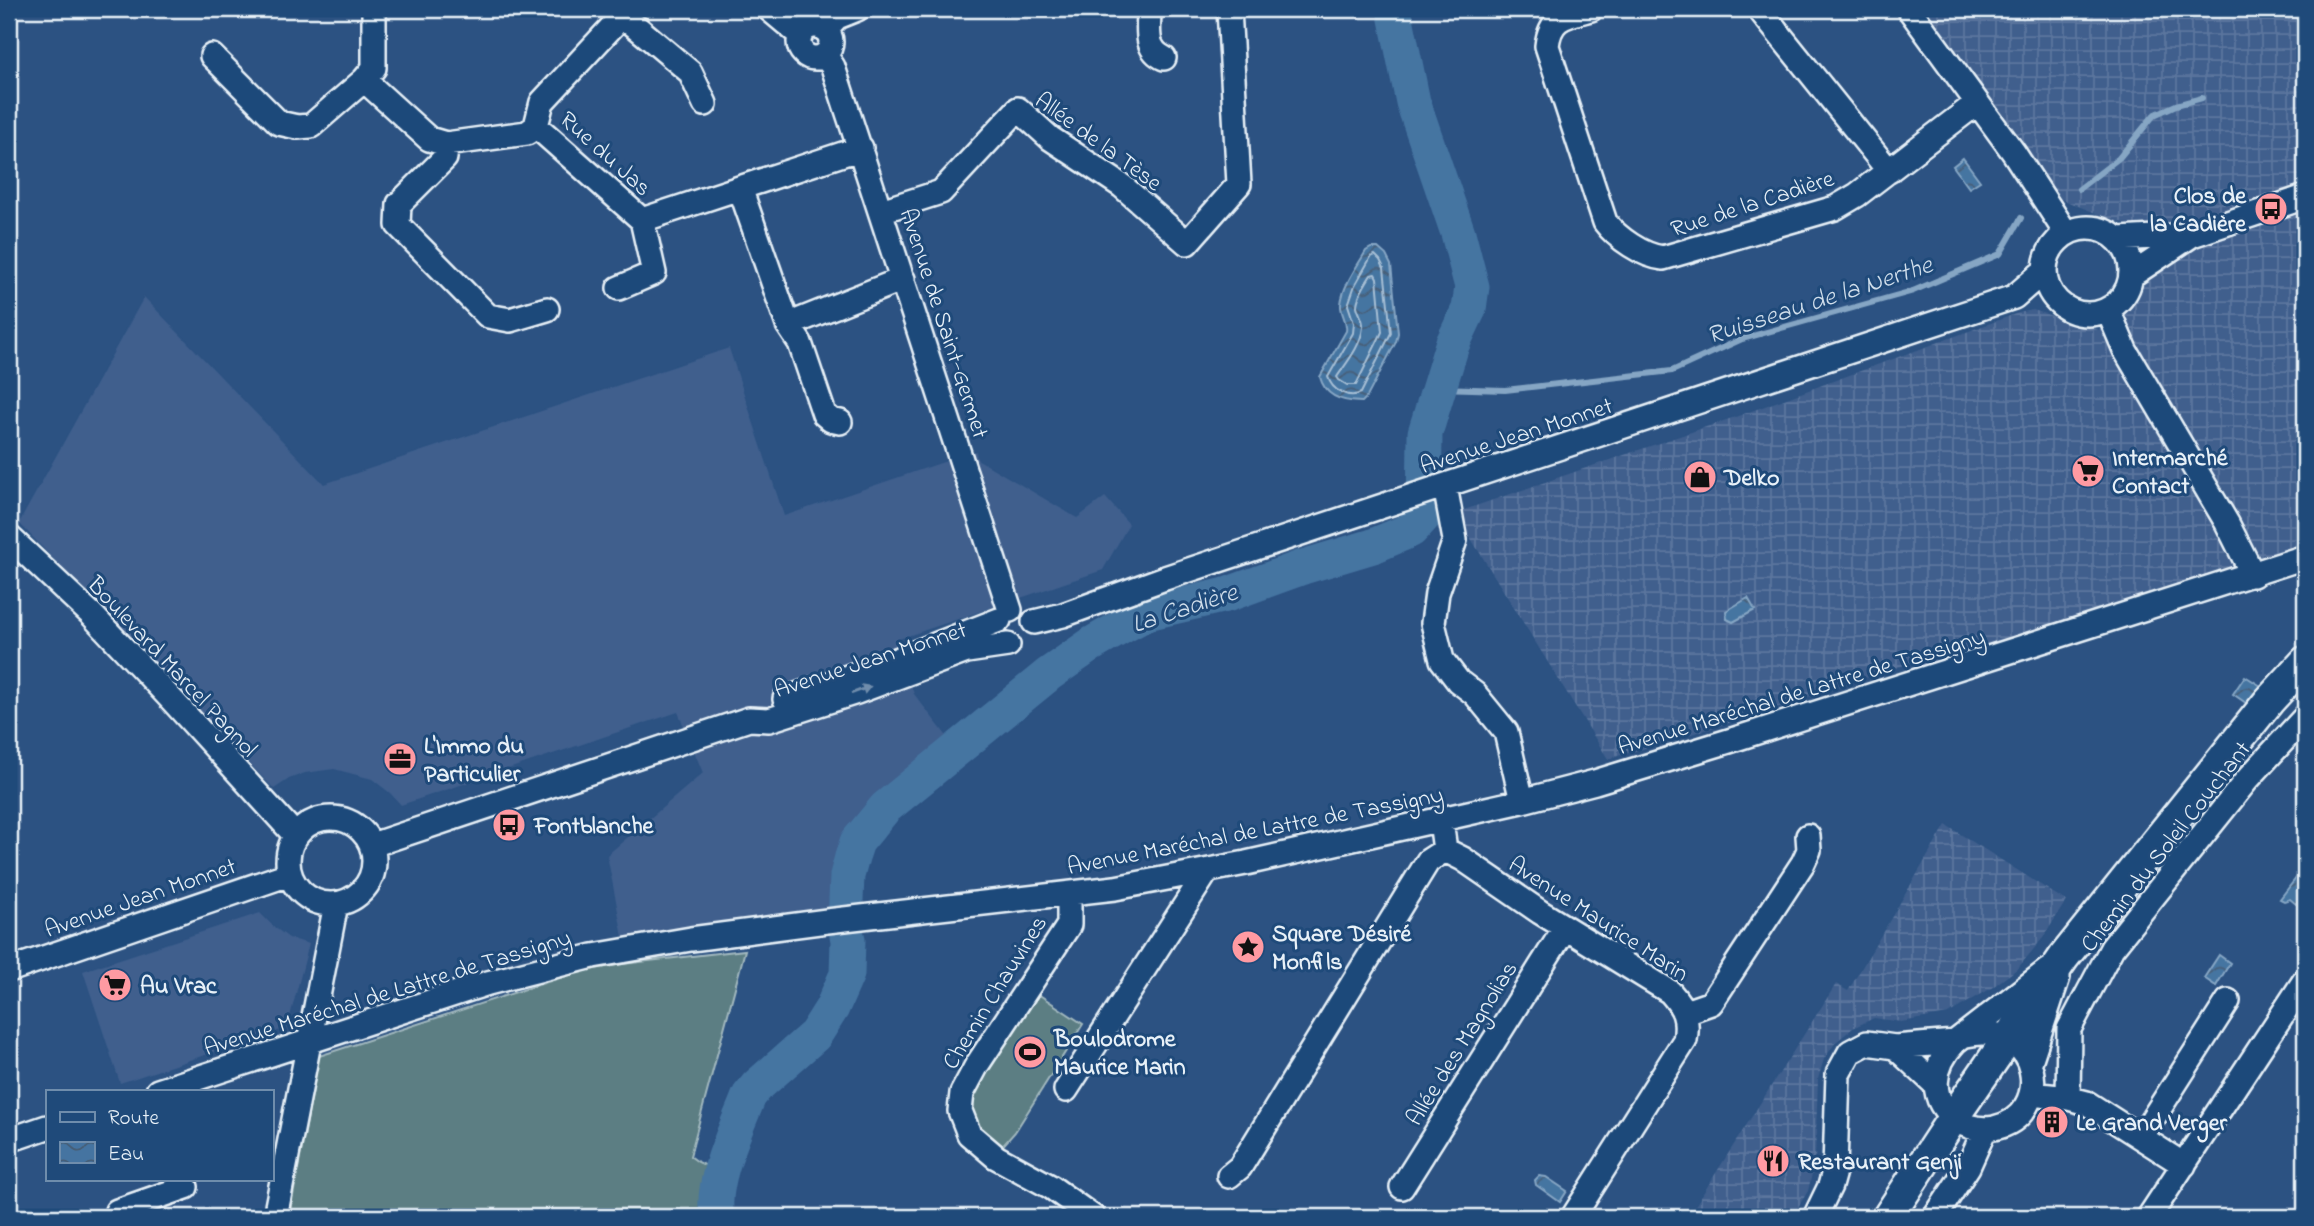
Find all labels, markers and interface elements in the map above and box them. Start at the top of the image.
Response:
street label: Allée de la Tèse [1027,85,1169,201]
street label: Rue du Jas [550,104,658,206]
street label: Rue de la Cadière [1667,162,1839,248]
place label: Clos de la Cadière [2150,180,2247,243]
bus stop icon: Clos de la Cadière [2252,190,2290,228]
street label: Avenue de Saint-Germet [889,204,996,443]
water label: Ruisseau de la Nerthe [1702,247,1939,356]
street label: Avenue Jean Monnet [1416,390,1618,485]
place label: Intermarché Contact [2112,442,2229,505]
supermarket icon: Intermarché Contact [2069,452,2107,490]
shop icon: Delko [1681,458,1719,496]
place label: Delko [1723,462,1779,497]
street label: Boulevard Marcel Pagnol [77,569,265,766]
water label: La Cadière [1127,575,1244,645]
street label: Avenue Jean Monnet [770,614,972,709]
street label: Avenue Maréchal de Lattre de Tassigny [1614,621,1990,767]
one-way arrow [851,685,872,696]
place label: L'Immo du Particulier [424,730,524,793]
street label: Chemin du Soleil Couchant [2073,734,2261,961]
office icon: L'Immo du Particulier [381,740,419,778]
street label: Avenue Maréchal de Lattre de Tassigny [1064,779,1447,887]
bus stop icon: Fontblanche [490,806,528,844]
place label: Fontblanche [533,810,655,845]
street label: Avenue Maurice Marin [1500,848,1695,992]
street label: Avenue Jean Monnet [40,850,241,949]
street label: Chemin Chauvines [935,910,1058,1077]
place label: Square Désiré Monfils [1272,918,1413,981]
street label: Avenue Maréchal de Lattre de Tassigny [200,922,576,1068]
place icon: Square Désiré Monfils [1229,928,1267,966]
street label: Allée des Magnolias [1398,955,1528,1133]
supermarket icon: Au Vrac [96,966,134,1004]
place label: Au Vrac [140,970,218,1005]
place label: Boulodrome Maurice Marin [1053,1023,1186,1086]
sports icon: Boulodrome Maurice Marin [1011,1033,1049,1071]
legend [46,1090,273,1180]
building icon: Le Grand Verger [2033,1103,2071,1141]
text: Route [108,1104,160,1134]
place label: Le Grand Verger [2076,1107,2227,1143]
text: Eau [108,1140,144,1170]
restaurant icon: Restaurant Genji [1754,1142,1792,1180]
place label: Restaurant Genji [1798,1146,1962,1181]

